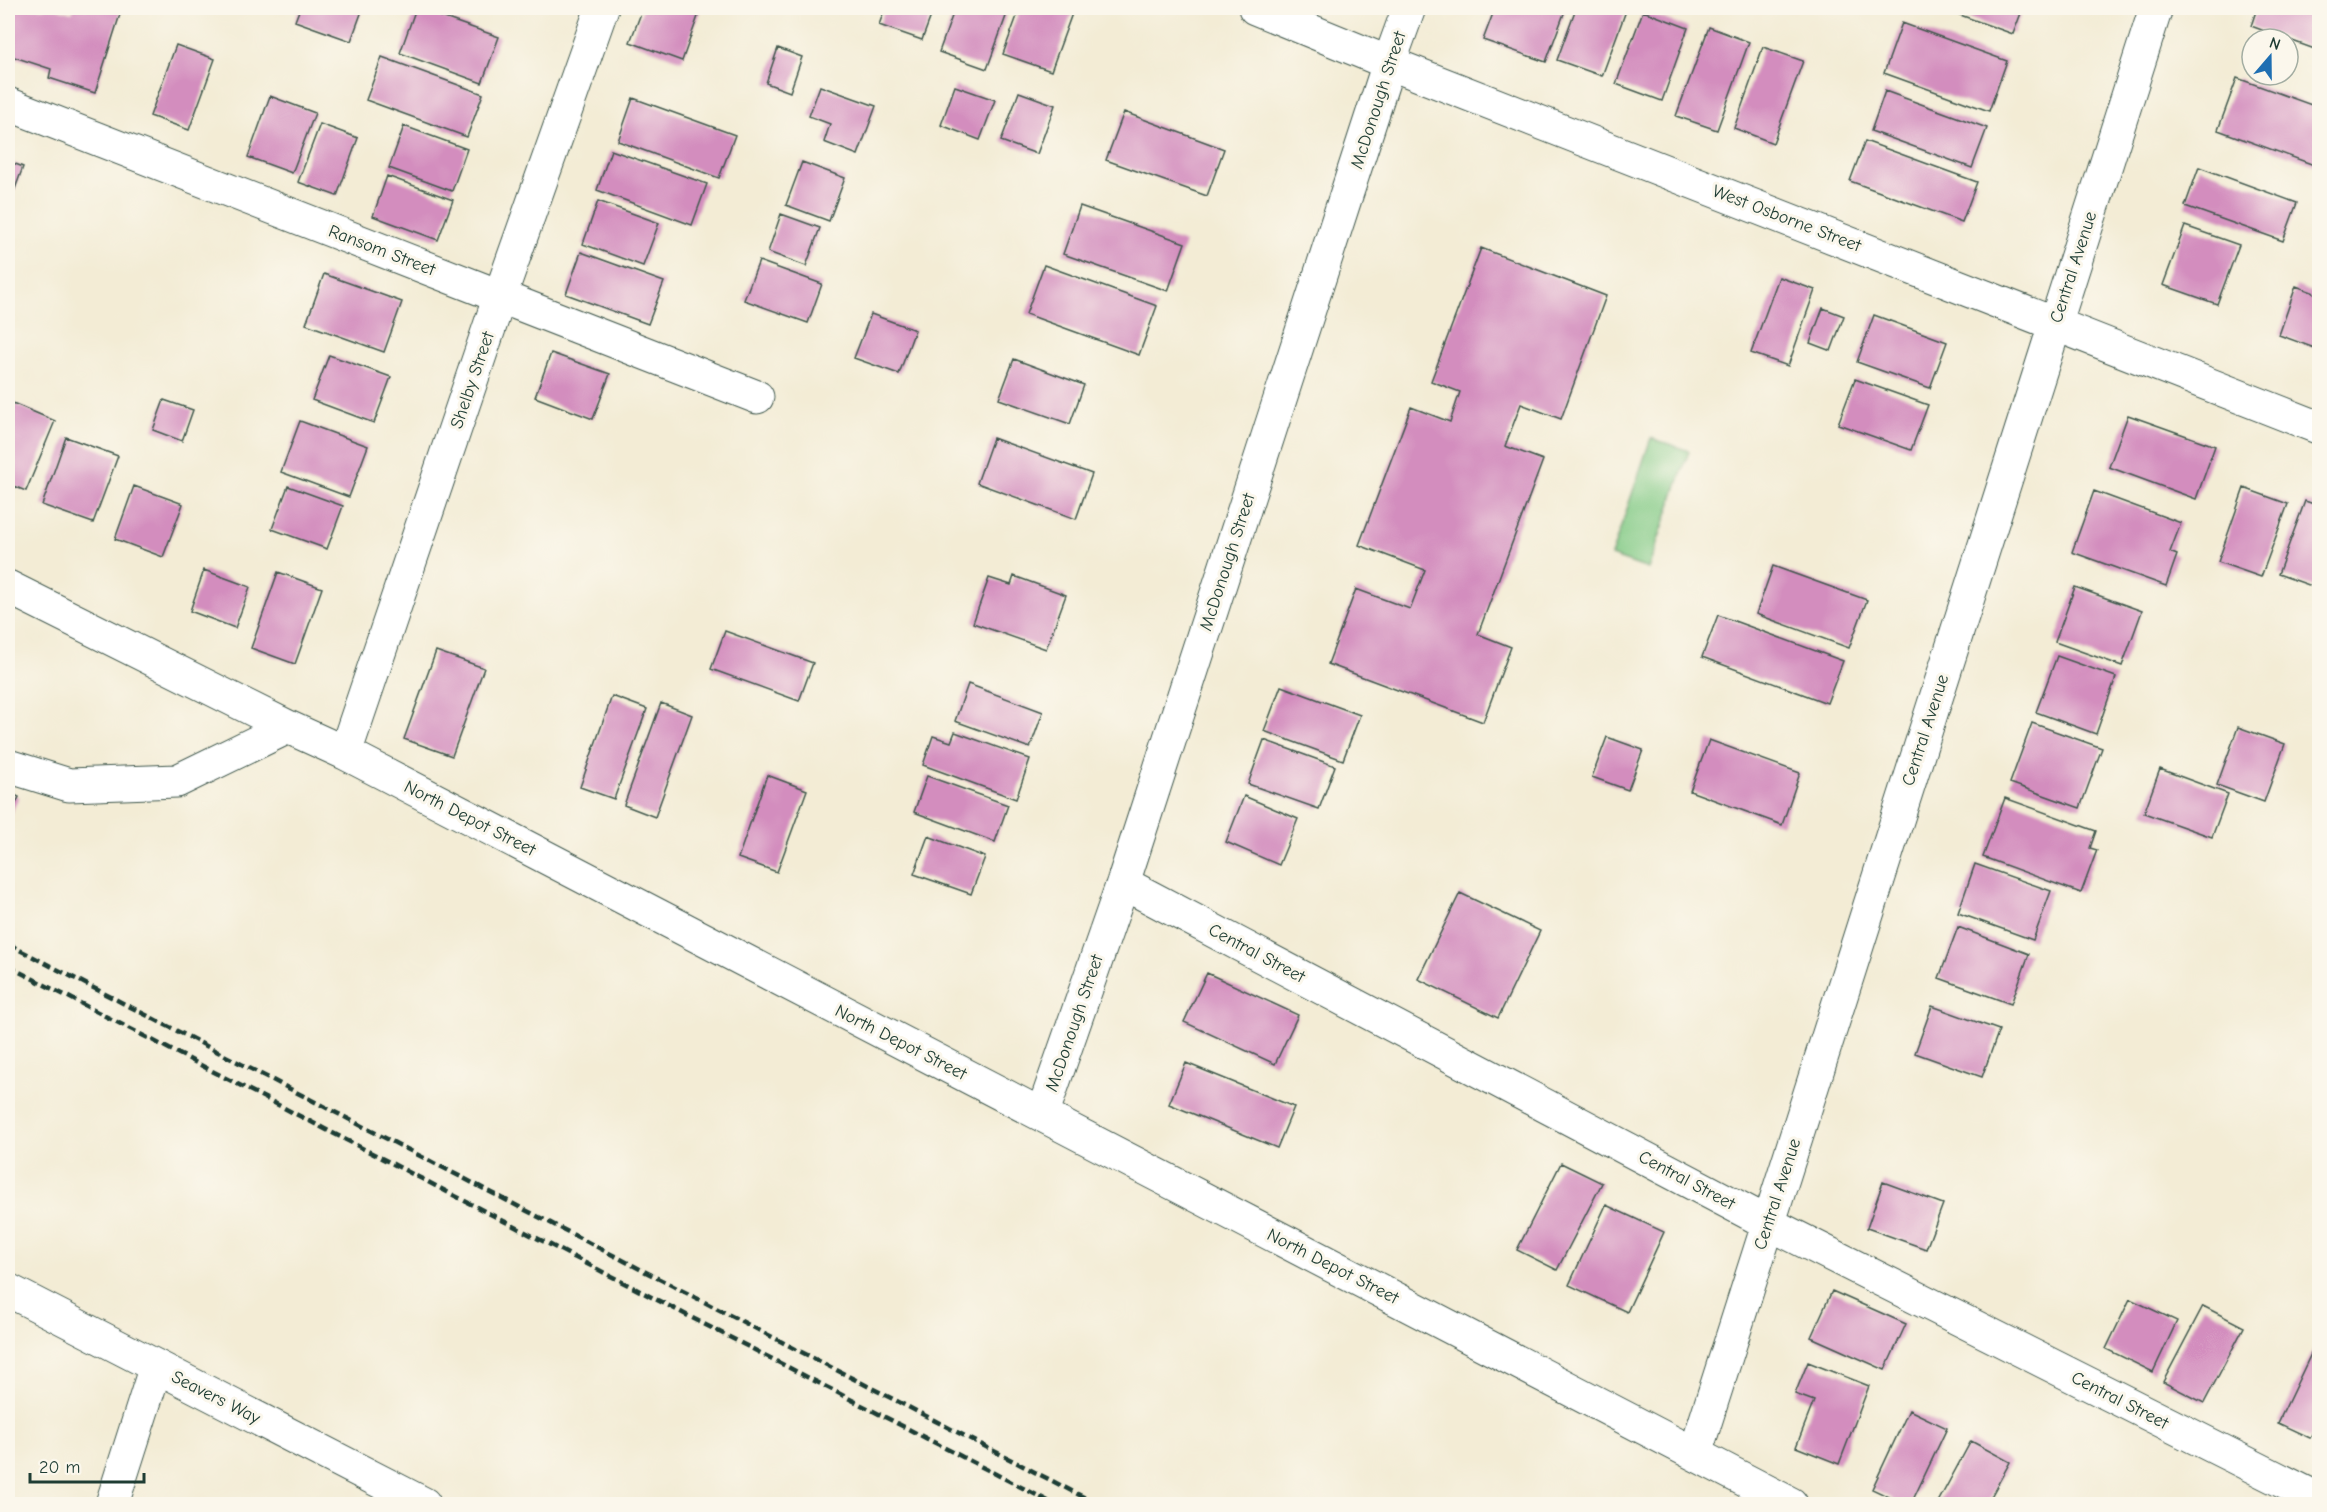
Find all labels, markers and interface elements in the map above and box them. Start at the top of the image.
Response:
north arrow [2240,27,2300,87]
street label: McDonough Street [1346,28,1411,172]
text: N [2267,34,2283,54]
street label: West Osborne Street [1710,180,1865,257]
street label: Central Avenue [2046,209,2101,326]
street label: Ransom Street [325,220,439,281]
street label: Shelby Street [446,328,499,431]
street label: McDonough Street [1195,490,1260,634]
street label: Central Avenue [1898,672,1953,789]
street label: North Depot Street [400,776,540,861]
street label: Central Street [1205,919,1309,988]
street label: McDonough Street [1041,951,1108,1094]
street label: North Depot Street [831,1000,971,1085]
street label: Central Avenue [1750,1136,1805,1253]
street label: Central Street [1635,1146,1739,1215]
street label: North Depot Street [1263,1224,1403,1309]
street label: Seavers Way [168,1366,265,1429]
street label: Central Street [2068,1367,2173,1434]
scale bar [30,1446,144,1484]
text: 20 m [39,1457,80,1478]

